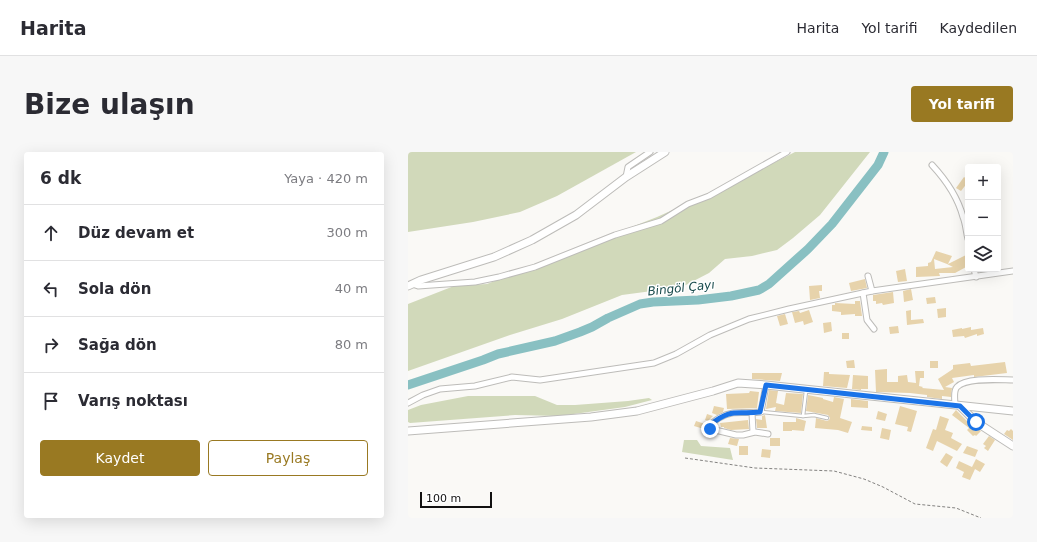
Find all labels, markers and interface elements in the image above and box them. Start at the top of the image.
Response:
text: Harita [20,17,87,39]
text: Harita [797,20,839,36]
text: Yol tarifi [861,20,918,36]
text: Kaydedilen [940,20,1017,36]
button: Yol tarifi [911,86,1013,122]
text: Bize ulaşın [24,88,195,121]
map controls [965,164,1001,272]
button: + [965,164,1001,200]
text: 6 dk [40,168,81,188]
text: Yaya · 420 m [284,171,368,186]
button: − [965,200,1001,236]
icon: ahead [40,222,62,244]
text: Düz devam et [78,224,194,242]
text: 300 m [326,225,368,240]
button: layers [965,236,1001,272]
icon: left [40,278,62,300]
water label: Bingöl Çayı [647,278,715,298]
text: Sola dön [78,280,151,298]
text: 40 m [335,281,368,296]
icon: right [40,334,62,356]
text: Sağa dön [78,336,157,354]
text: 80 m [335,337,368,352]
icon: arrive [40,390,62,412]
text: Varış noktası [78,392,188,410]
route start [967,413,985,431]
route end [701,420,719,438]
button: Kaydet [40,440,200,476]
button: Paylaş [208,440,368,476]
scale bar [420,490,492,509]
text: 100 m [426,492,461,505]

